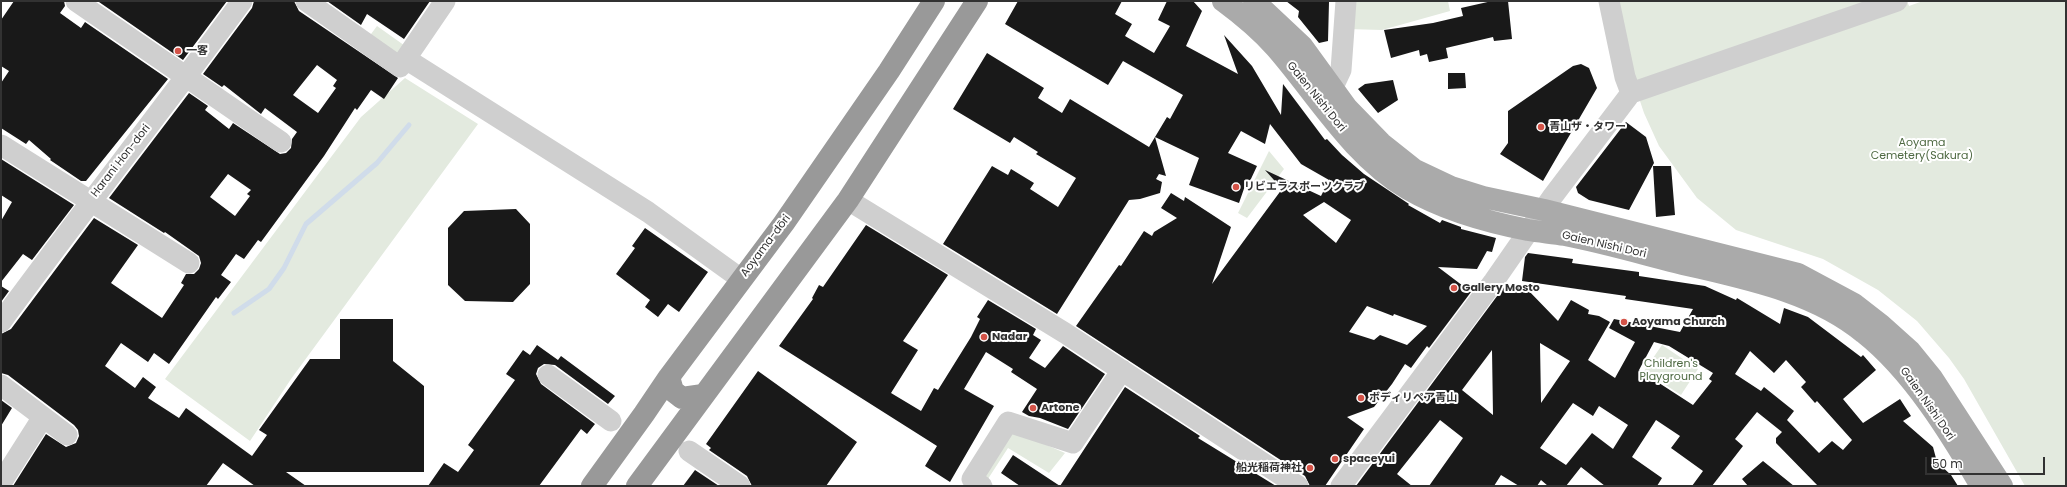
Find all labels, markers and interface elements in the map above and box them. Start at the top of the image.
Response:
place label: 一客 [186,44,208,58]
marker: 一客 [173,46,183,56]
street label: Gaien Nishi Dori [1284,59,1348,135]
place label: 青山ザ・タワー [1549,120,1626,134]
street label: Harani Hon-dori [89,122,153,200]
marker: 青山ザ・タワー [1536,122,1546,132]
park label: Aoyama Cemetery(Sakura) [1871,136,1973,162]
place label: リビエラスポーツクラブ [1244,180,1365,194]
marker: リビエラスポーツクラブ [1231,182,1241,192]
street label: Aoyama-dōri [738,212,794,280]
street label: Gaien Nishi Dori [1561,229,1647,261]
place label: Gallery Mosto [1462,281,1540,295]
marker: Gallery Mosto [1449,283,1459,293]
place label: Aoyama Church [1632,315,1725,329]
marker: Aoyama Church [1619,317,1629,327]
place label: Nadar [992,330,1027,344]
marker: Nadar [979,332,989,342]
park label: Children's Playground [1640,357,1702,383]
street label: Gaien Nishi Dori [1897,365,1957,443]
place label: ボディリペア青山 [1369,391,1457,405]
marker: ボディリペア青山 [1356,393,1366,403]
place label: Artone [1041,401,1079,415]
marker: Artone [1028,403,1038,413]
scale bar [1927,449,2047,475]
place label: spaceyui [1343,452,1395,466]
marker: spaceyui [1330,454,1340,464]
text: 50 m [1932,455,1963,472]
place label: 船光稲荷神社 [1236,461,1302,475]
marker: 船光稲荷神社 [1305,463,1315,473]

